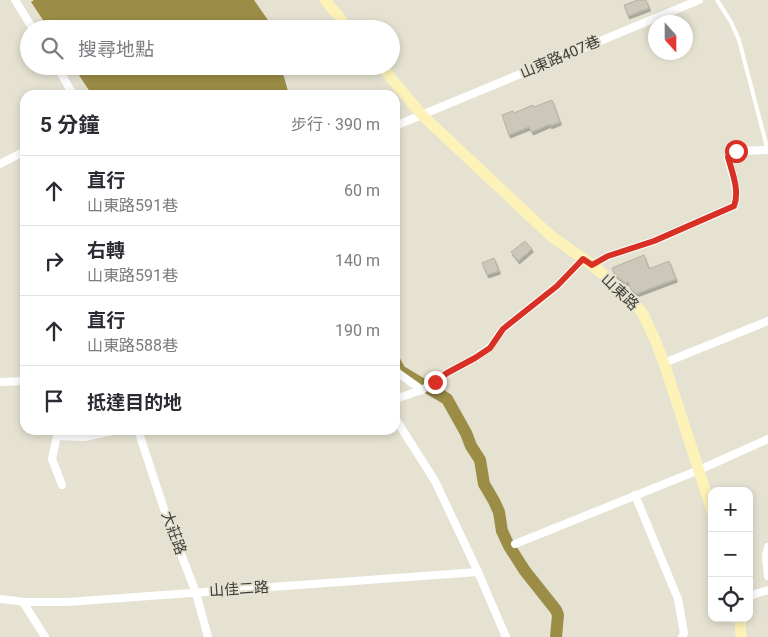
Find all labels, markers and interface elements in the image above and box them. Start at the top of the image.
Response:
north arrow [648,15,693,60]
search box [20,20,400,75]
street label: 山東路407巷 [517,32,603,82]
icon: search [38,34,66,62]
text: 搜尋地點 [78,38,154,61]
text: 5 分鐘 [40,113,99,137]
text: 步行 · 390 m [291,115,380,134]
route start [725,140,748,163]
text: 直行 [87,169,125,192]
icon: ahead [40,177,68,205]
text: 60 m [344,181,380,200]
text: 山東路591巷 [87,196,178,215]
text: 右轉 [87,239,125,262]
icon: right [40,247,68,275]
text: 140 m [335,251,380,270]
text: 山東路591巷 [87,266,178,285]
street label: 山東路 [598,270,642,314]
text: 直行 [87,309,125,332]
icon: ahead [40,317,68,345]
text: 190 m [335,321,380,340]
text: 山東路588巷 [87,336,178,355]
route end [424,371,447,394]
icon: arrive [40,387,68,415]
text: 抵達目的地 [87,391,182,414]
map controls [708,487,753,622]
button: + [708,487,753,532]
street label: 大莊路 [158,509,190,557]
button: − [708,532,753,577]
button: locate [708,577,753,622]
street label: 山佳二路 [208,578,270,600]

